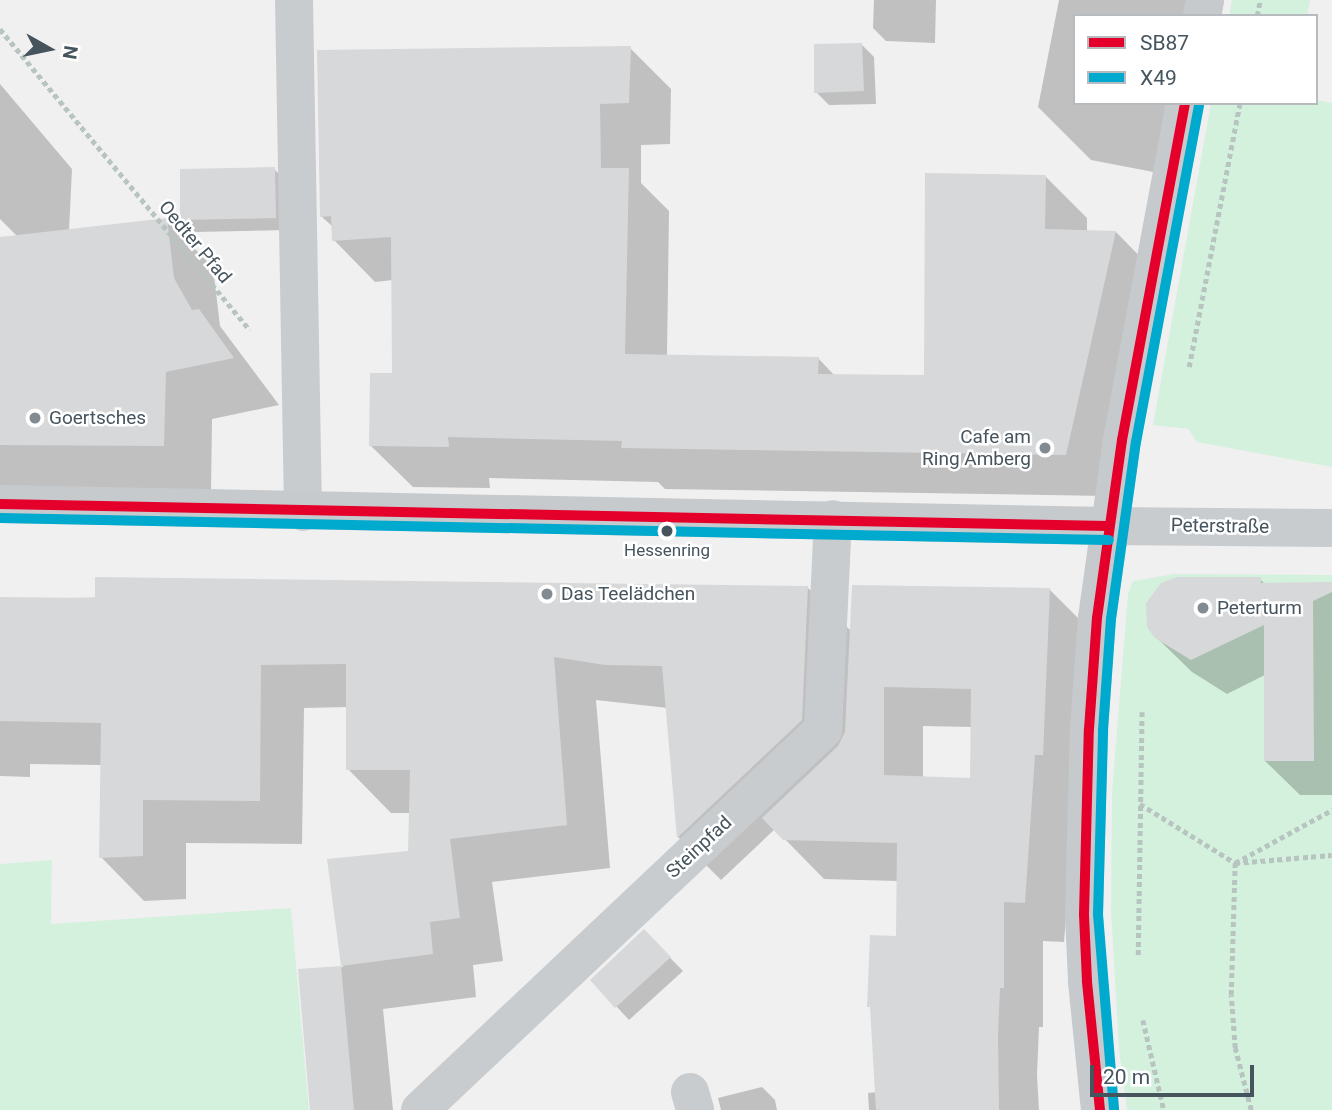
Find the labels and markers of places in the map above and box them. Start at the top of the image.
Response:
place label: Goertsches [49,407,146,429]
marker: Goertsches [27,410,43,426]
place label: Cafe am Ring Amberg [922,426,1031,470]
marker: Cafe am Ring Amberg [1037,440,1053,456]
marker: Hessenring [660,524,674,538]
place label: Hessenring [624,541,710,561]
place label: Das Teelädchen [561,583,696,605]
marker: Das Teelädchen [539,586,555,602]
place label: Peterturm [1217,597,1302,619]
marker: Peterturm [1195,600,1211,616]

